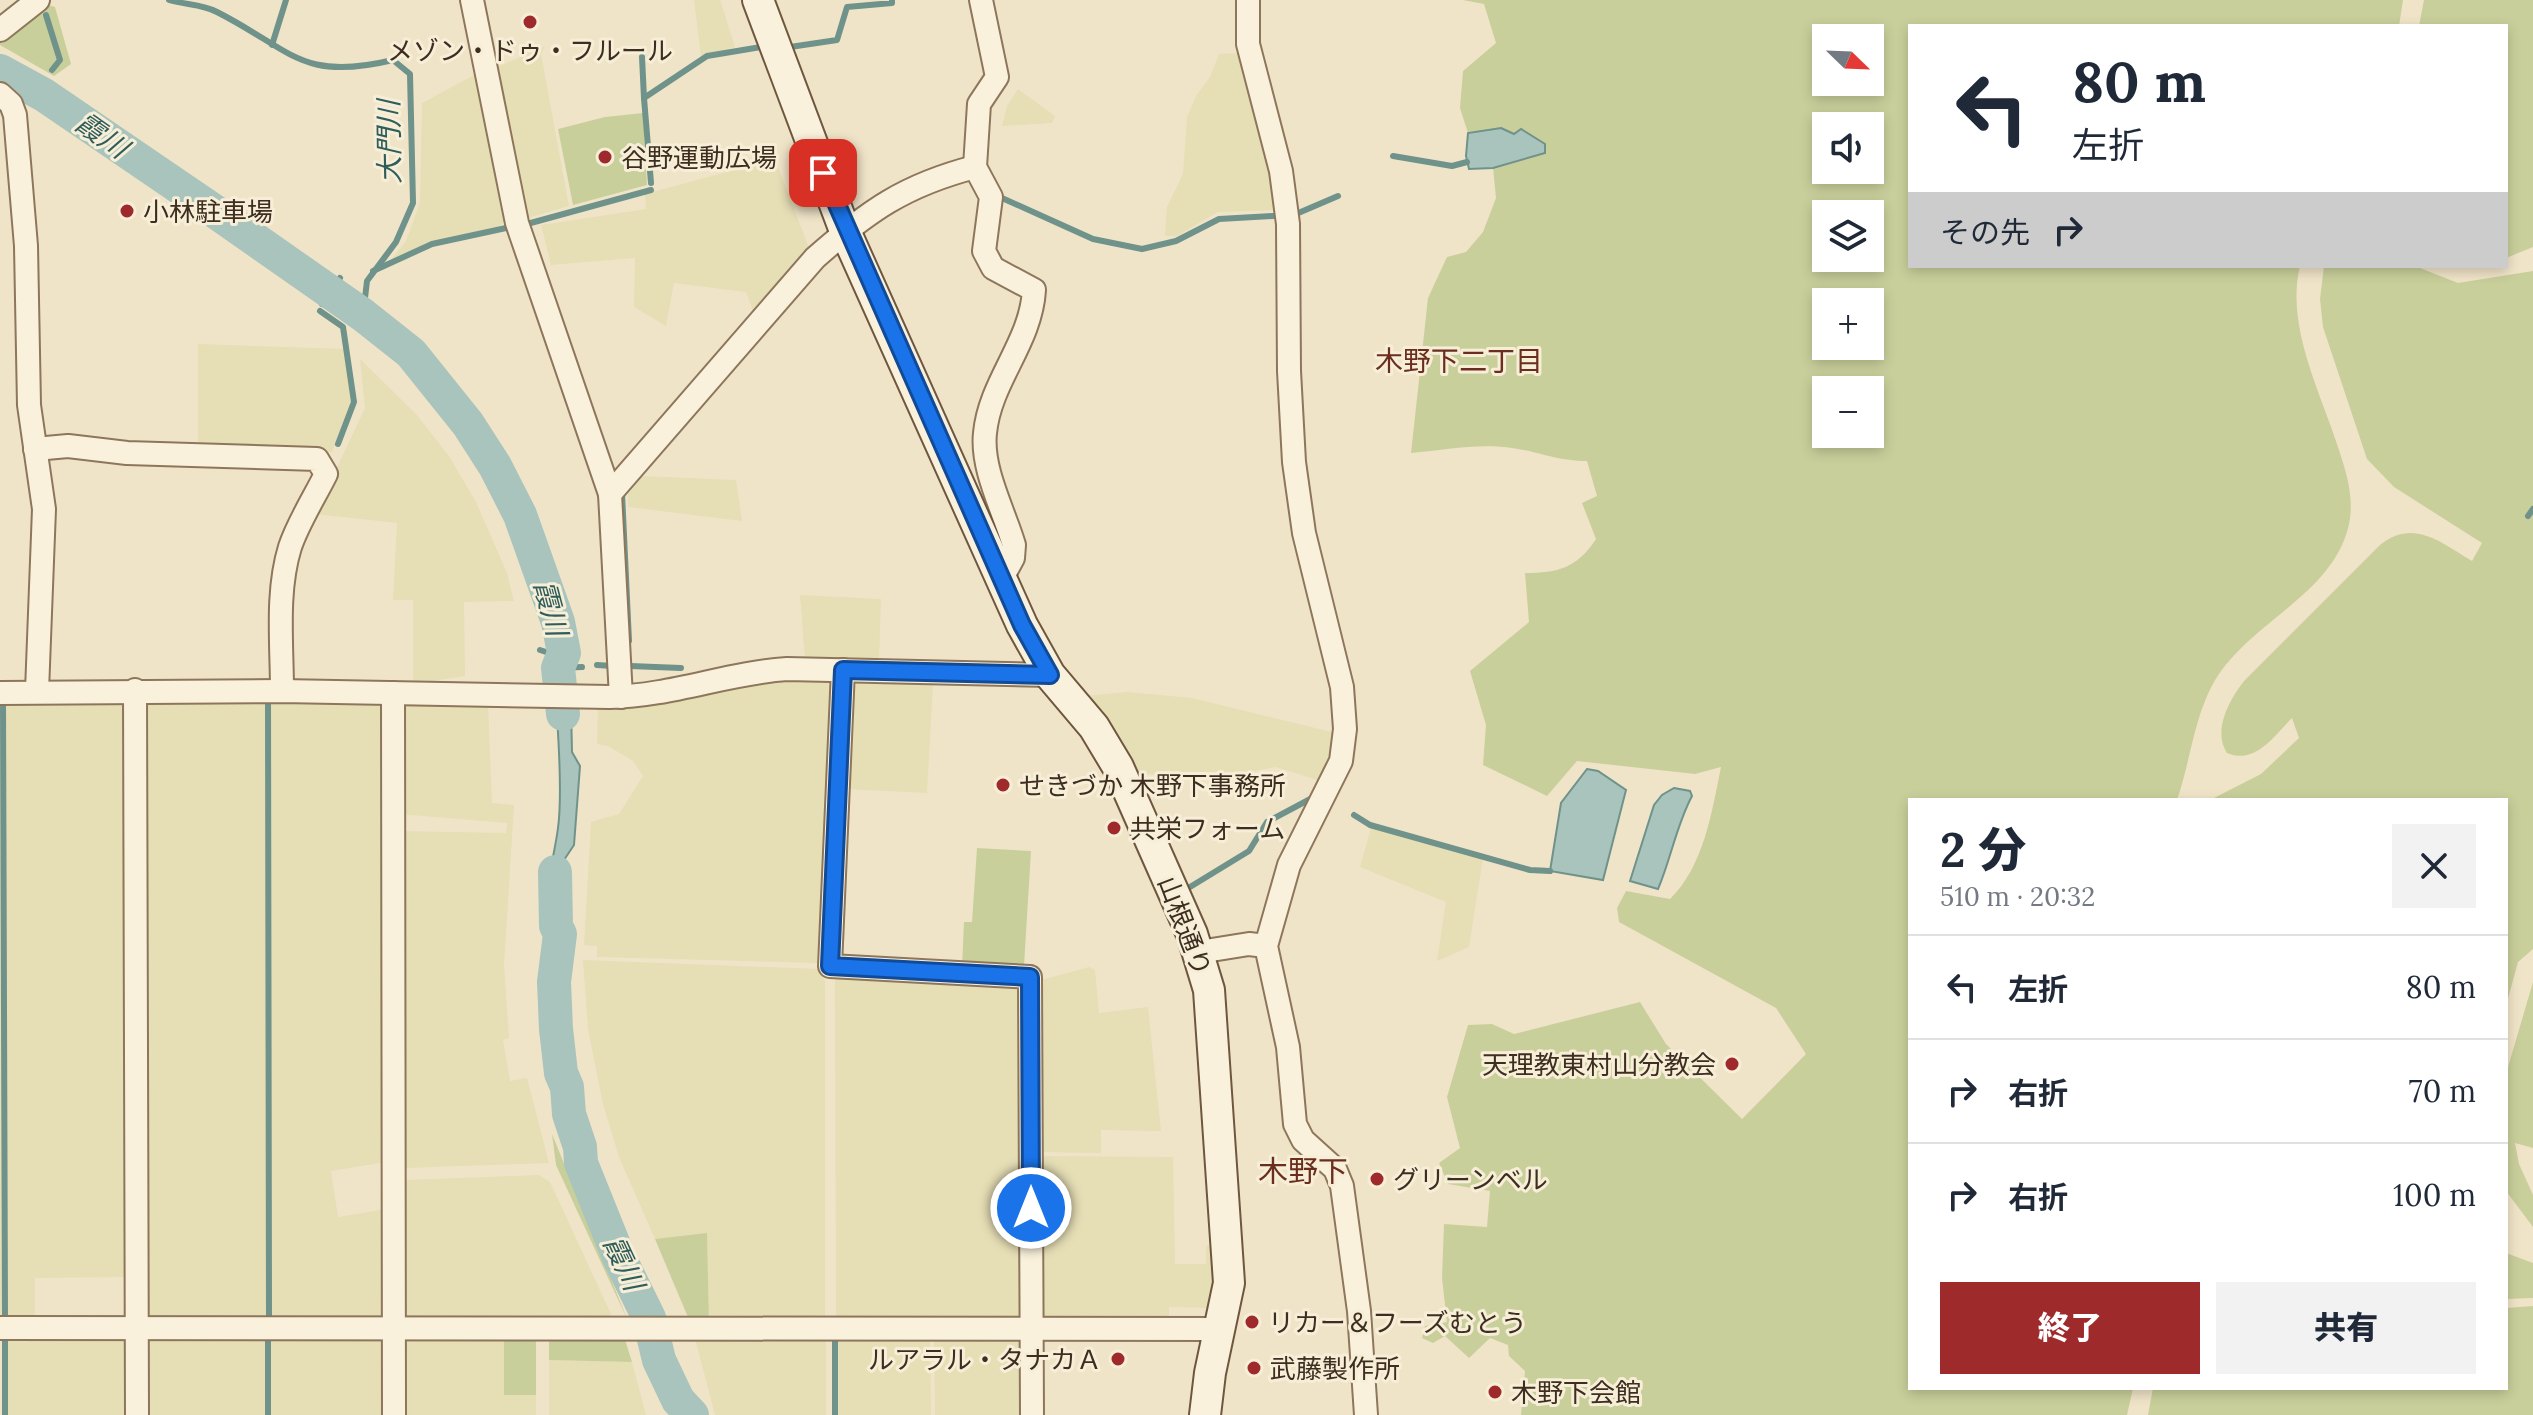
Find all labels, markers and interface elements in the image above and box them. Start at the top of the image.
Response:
marker: メゾン・ドゥ・フルール [521,13,539,31]
north arrow [1812,24,1884,96]
map controls [1812,24,1884,448]
place label: メゾン・ドゥ・フルール [387,34,673,67]
text: 80 m [2072,46,2206,117]
icon: left [1940,56,2044,160]
water label: 大門川 [370,97,408,184]
water label: 霞川 [69,104,138,168]
button: sound [1812,112,1884,184]
text: 左折 [2072,122,2144,168]
pin [789,139,857,207]
place label: 谷野運動広場 [621,141,777,174]
marker: 谷野運動広場 [596,148,614,166]
icon: arrive [801,151,845,195]
place label: 小林駐車場 [143,195,273,228]
button: layers [1812,200,1884,272]
marker: 小林駐車場 [118,202,136,220]
icon: right [2046,208,2090,252]
text: その先 [1940,213,2030,251]
button: + [1812,288,1884,360]
district label: 木野下二丁目 [1375,343,1543,379]
button: − [1812,376,1884,448]
water label: 霞川 [526,576,576,643]
place label: せきづか 木野下事務所 [1019,769,1286,802]
marker: せきづか 木野下事務所 [994,776,1012,794]
place label: 共栄フォーム [1130,812,1285,845]
marker: 共栄フォーム [1105,819,1123,837]
text: 2 分 [1940,819,2026,880]
button: close [2392,824,2476,908]
street label: 山根通り [1151,872,1219,980]
text: 510 m · 20:32 [1940,880,2095,913]
icon: left [1940,965,1984,1009]
text: 80 m [2406,968,2476,1006]
text: 左折 [2008,970,2068,1008]
place label: 天理教東村山分教会 [1482,1048,1716,1081]
marker: 天理教東村山分教会 [1723,1055,1741,1073]
icon: right [1940,1069,1984,1113]
text: 70 m [2409,1072,2476,1110]
text: 右折 [2008,1074,2068,1112]
district label: 木野下 [1258,1152,1348,1190]
place label: グリーンベル [1393,1163,1548,1196]
position arrow [989,1166,1073,1250]
marker: グリーンベル [1368,1170,1386,1188]
icon: right [1940,1173,1984,1217]
text: 100 m [2393,1176,2476,1214]
text: 右折 [2008,1178,2068,1216]
water label: 霞川 [596,1230,653,1299]
button: 終了 [1940,1282,2200,1374]
button: 共有 [2216,1282,2476,1374]
place label: リカー＆フーズむとう [1268,1306,1527,1339]
marker: リカー＆フーズむとう [1243,1313,1261,1331]
place label: ルアラル・タナカＡ [868,1343,1102,1376]
marker: ルアラル・タナカＡ [1109,1350,1127,1368]
place label: 武藤製作所 [1270,1352,1400,1385]
marker: 武藤製作所 [1245,1359,1263,1377]
place label: 木野下会館 [1511,1376,1641,1409]
marker: 木野下会館 [1486,1383,1504,1401]

